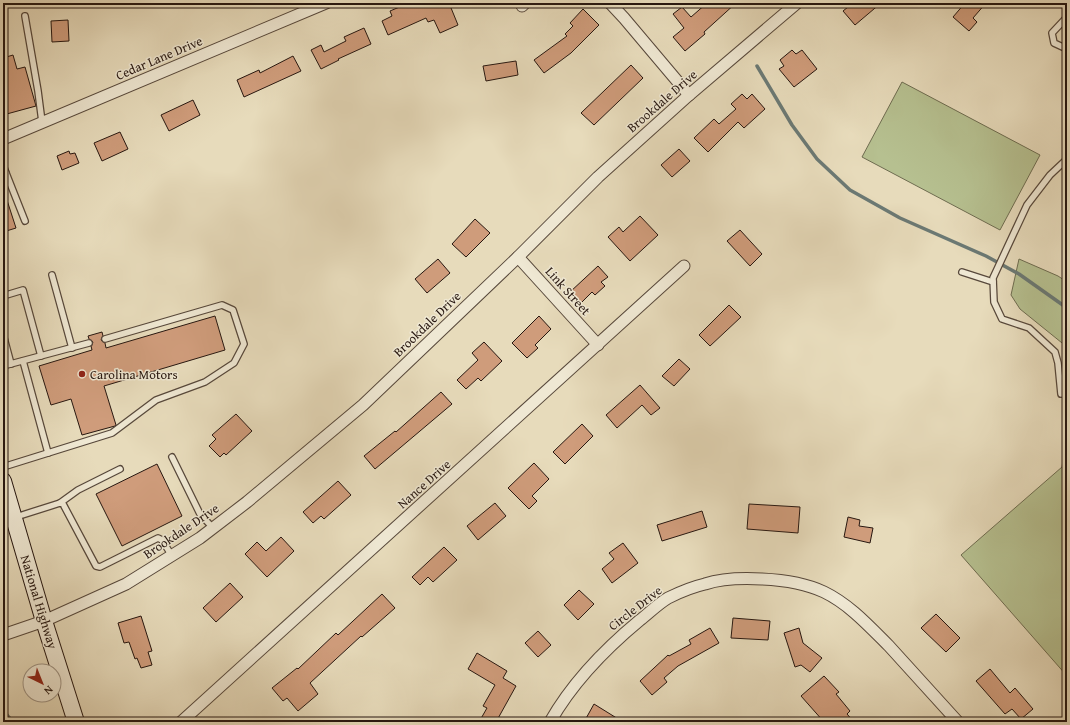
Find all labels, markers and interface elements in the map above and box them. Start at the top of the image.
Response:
street label: Cedar Lane Drive [113,31,205,85]
street label: Brookdale Drive [623,65,701,137]
street label: Link Street [541,262,595,320]
street label: Brookdale Drive [389,287,465,361]
place label: Carolina Motors [90,365,178,384]
marker: Carolina Motors [77,369,87,379]
street label: Nance Drive [393,455,455,513]
street label: Brookdale Drive [140,499,222,563]
street label: National Highway [16,553,62,652]
street label: Circle Drive [604,581,666,635]
north arrow [22,663,62,703]
text: N [40,682,57,699]

